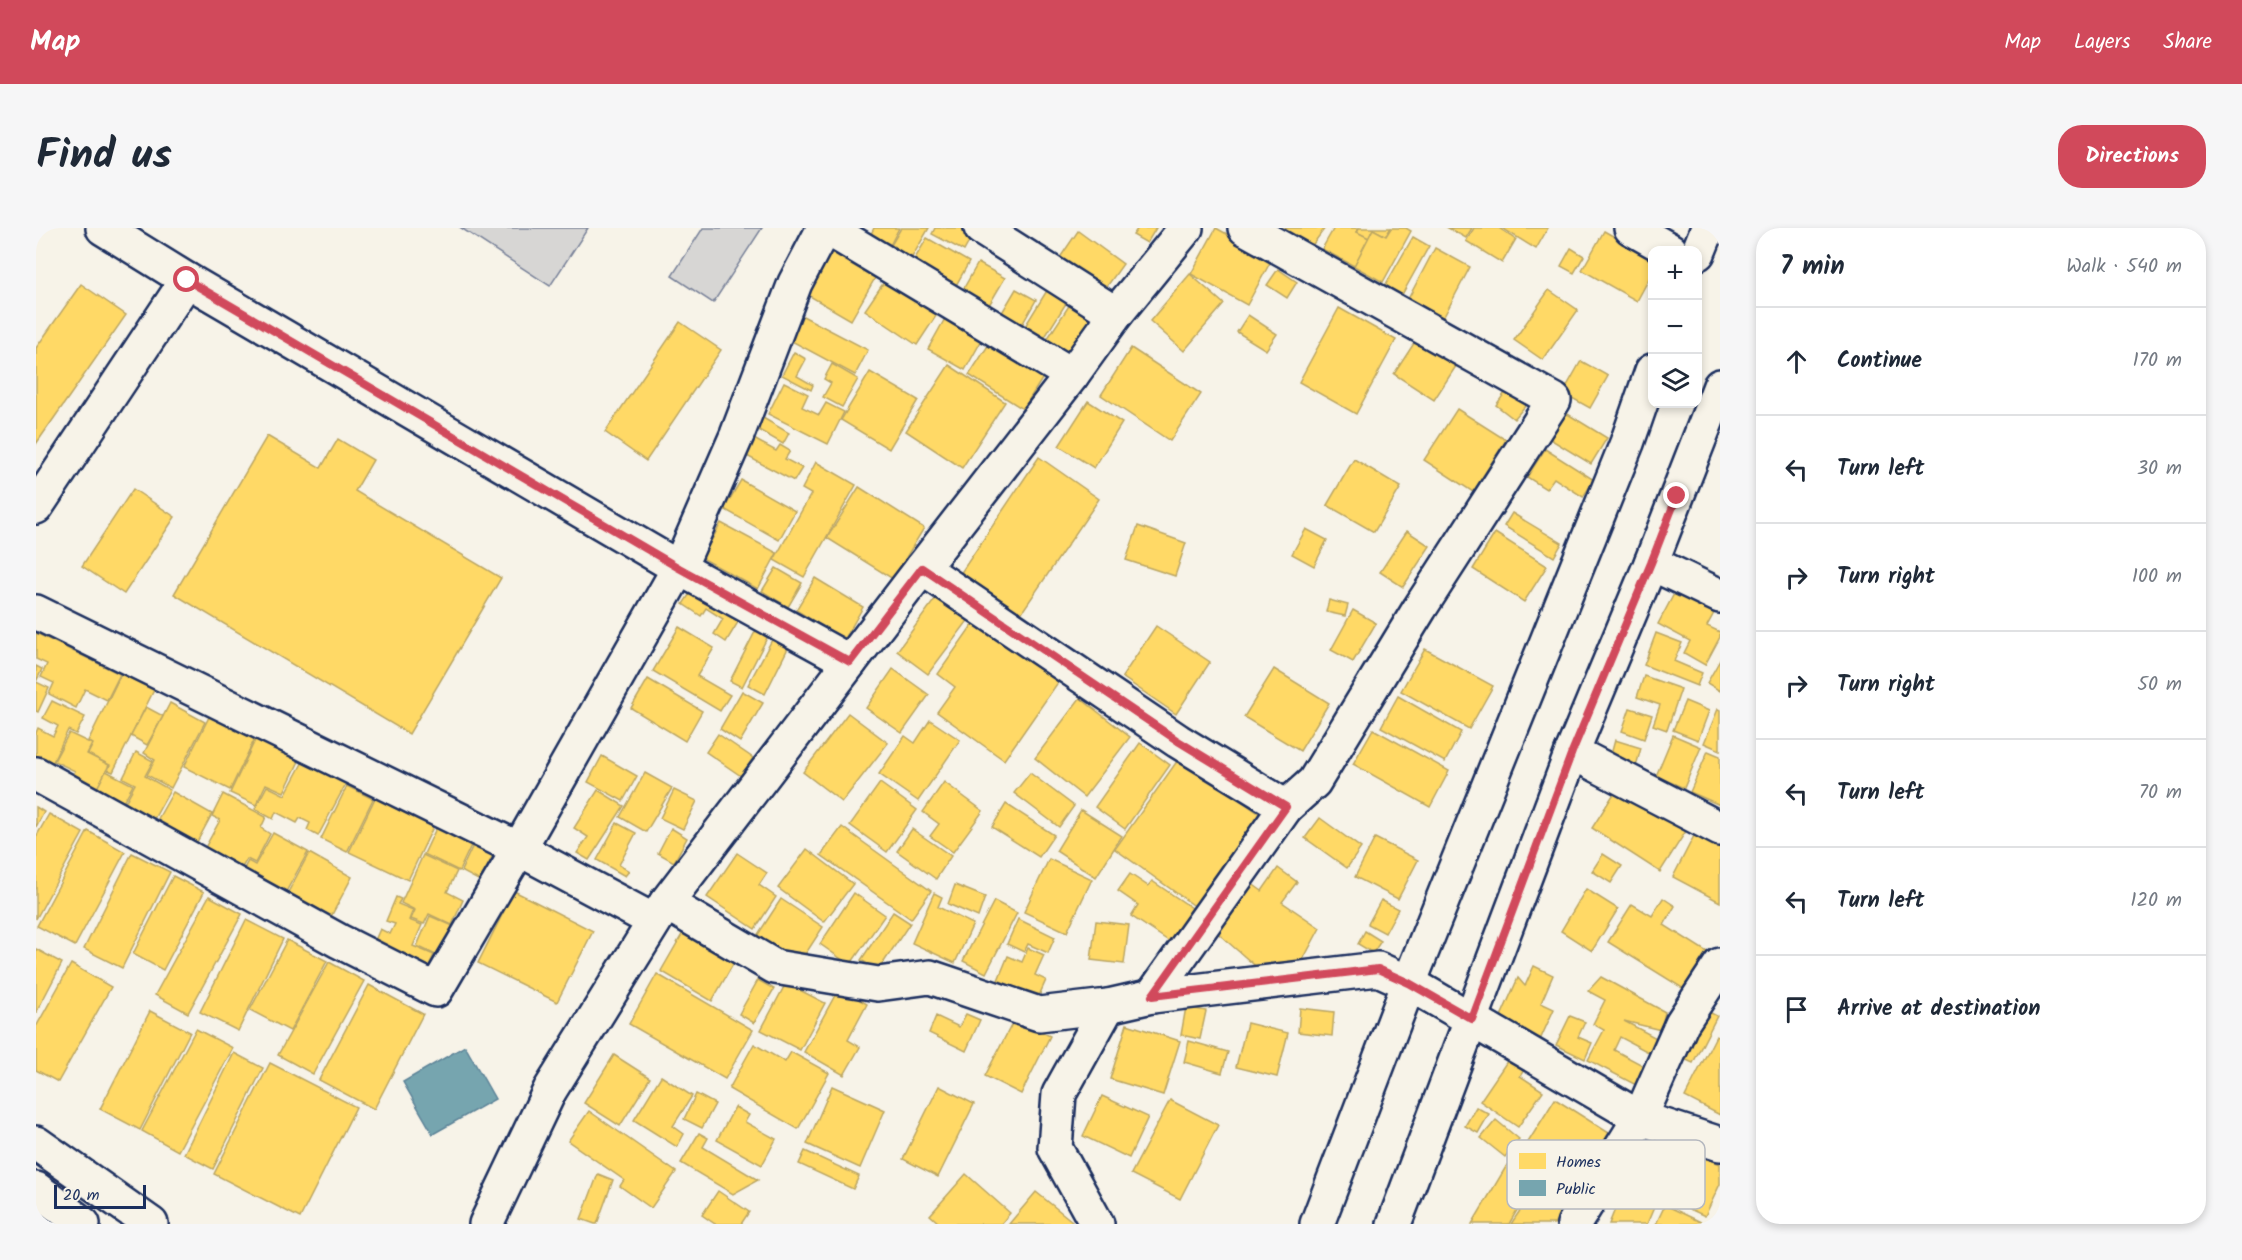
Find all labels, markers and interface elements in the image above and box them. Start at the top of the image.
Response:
text: Map [30,20,81,65]
text: Map [2004,26,2041,59]
text: Layers [2074,26,2130,59]
text: Share [2163,26,2212,59]
text: Find us [36,123,172,190]
button: Directions [2058,125,2206,188]
map controls [1648,246,1702,408]
button: + [1648,246,1702,300]
text: 7 min [1780,246,1845,288]
text: Walk · 540 m [2066,251,2182,283]
route start [173,266,199,292]
button: − [1648,300,1702,354]
text: Continue [1837,344,1922,379]
icon: ahead [1780,345,1813,378]
text: 170 m [2133,345,2182,377]
button: layers [1648,354,1702,408]
text: Turn left [1837,452,1924,487]
icon: left [1780,453,1813,486]
text: 30 m [2137,453,2182,485]
route end [1663,482,1689,508]
text: Turn right [1837,560,1935,595]
icon: right [1780,561,1813,594]
text: 100 m [2132,561,2182,593]
text: Turn right [1837,668,1935,703]
icon: right [1780,669,1813,702]
text: 50 m [2137,669,2182,701]
text: Turn left [1837,776,1924,811]
icon: left [1780,777,1813,810]
text: 70 m [2139,777,2182,809]
text: Turn left [1837,884,1924,919]
icon: left [1780,885,1813,918]
text: 120 m [2130,885,2182,917]
text: Arrive at destination [1837,992,2040,1027]
icon: arrive [1780,993,1813,1026]
legend [1507,1140,1705,1209]
text: Homes [1556,1150,1601,1175]
text: Public [1556,1177,1596,1202]
scale bar [54,1182,146,1210]
text: 20 m [63,1183,99,1208]

